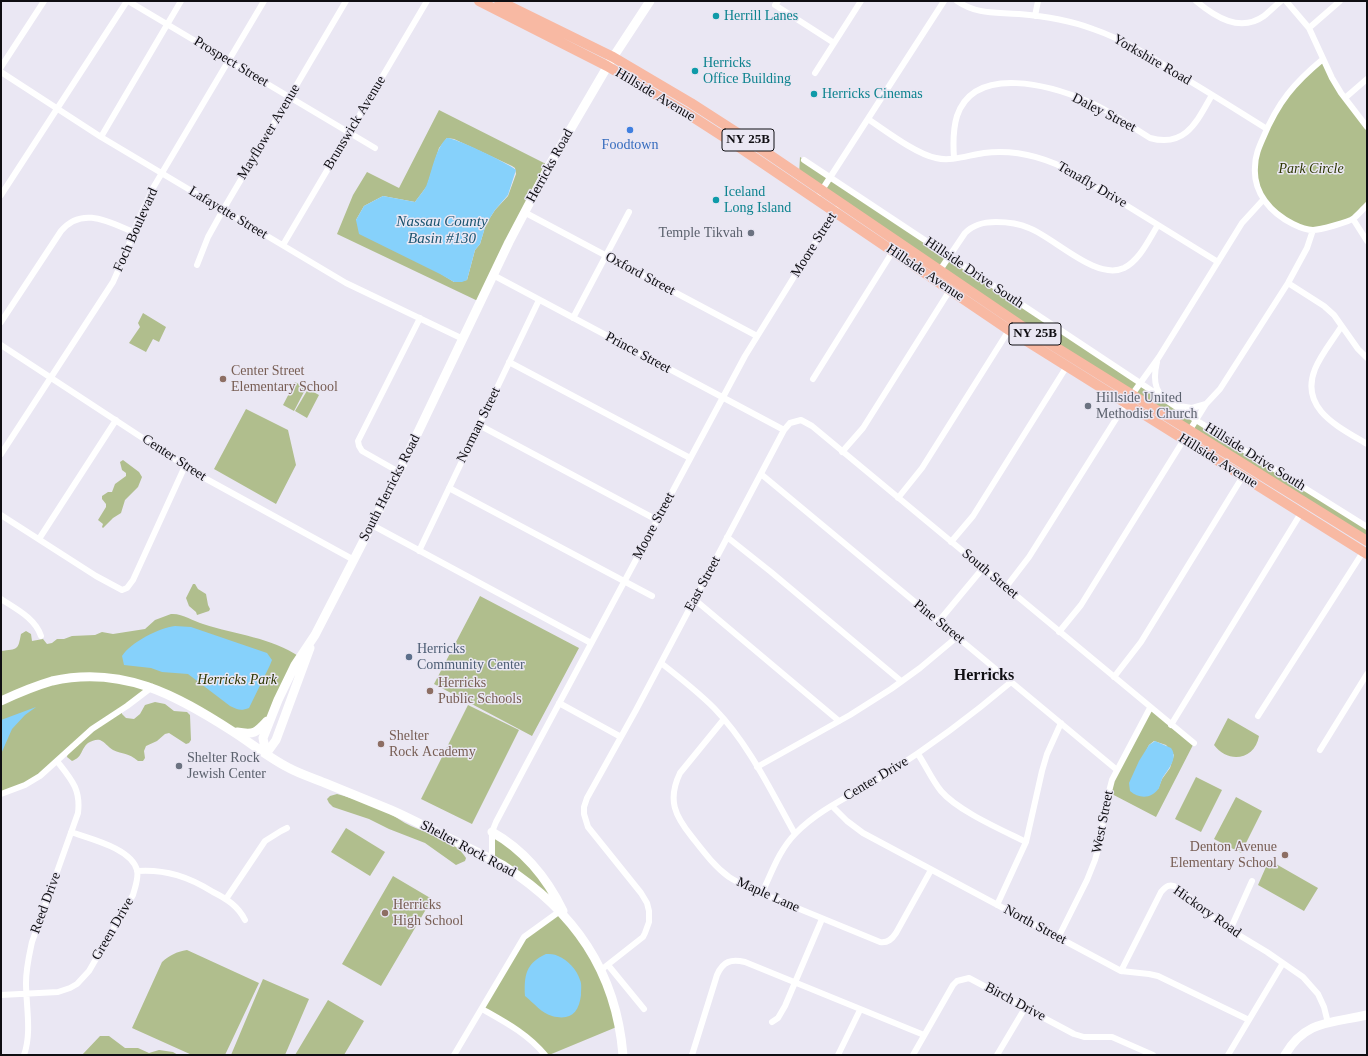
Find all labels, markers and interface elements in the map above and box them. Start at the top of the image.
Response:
place label: Herrill Lanes [724,8,798,24]
marker: Herrill Lanes [711,11,721,21]
street label: Yorkshire Road [1110,31,1194,89]
street label: Prospect Street [191,33,271,91]
place label: Herricks Office Building [703,55,791,88]
street label: Hillside Avenue [612,65,698,125]
marker: Herricks Office Building [690,66,700,76]
street label: Brunswick Avenue [320,73,390,173]
street label: Mayflower Avenue [234,81,304,183]
place label: Herricks Cinemas [822,86,923,102]
marker: Herricks Cinemas [809,89,819,99]
street label: Daley Street [1069,90,1139,136]
marker: Foodtown [625,125,635,135]
street label: Herricks Road [523,126,577,206]
road number: NY 25B [722,129,774,151]
place label: Foodtown [602,137,658,153]
street label: Tenafly Drive [1054,158,1130,212]
park label: Park Circle [1278,161,1344,177]
street label: Lafayette Street [186,183,270,243]
place label: Iceland Long Island [724,184,791,216]
street label: Foch Boulevard [110,186,162,274]
marker: Iceland Long Island [711,195,721,205]
street label: Moore Street [787,209,841,281]
water label: Nassau County Basin #130 [396,213,488,248]
place label: Temple Tikvah [659,225,743,241]
marker: Temple Tikvah [746,228,756,238]
street label: Hillside Drive South [921,234,1027,312]
street label: Hillside Avenue [883,241,967,305]
street label: Oxford Street [602,249,678,299]
road number: NY 25B [1009,323,1061,345]
street label: Prince Street [602,329,674,377]
place label: Center Street Elementary School [231,363,338,396]
marker: Center Street Elementary School [218,374,228,384]
street label: Norman Street [453,384,505,466]
place label: Hillside United Methodist Church [1096,390,1197,422]
marker: Hillside United Methodist Church [1083,401,1093,411]
street label: Hillside Drive South [1201,419,1309,495]
street label: Hillside Avenue [1175,430,1261,492]
street label: Center Street [139,431,209,485]
street label: South Herricks Road [356,432,424,544]
street label: Moore Street [629,490,679,562]
street label: South Street [958,545,1022,603]
street label: East Street [681,553,725,615]
street label: Pine Street [910,596,968,648]
place label: Herricks Community Center [417,641,525,674]
marker: Herricks Community Center [404,652,414,662]
district label: Herricks [954,666,1014,686]
park label: Herricks Park [197,672,277,688]
place label: Herricks Public Schools [438,675,522,708]
marker: Herricks Public Schools [425,686,435,696]
place label: Shelter Rock Academy [389,728,476,760]
marker: Shelter Rock Academy [376,739,386,749]
place label: Shelter Rock Jewish Center [187,750,266,782]
street label: Center Drive [841,753,911,805]
marker: Shelter Rock Jewish Center [174,761,184,771]
street label: West Street [1089,789,1117,855]
street label: Shelter Rock Road [417,817,519,881]
place label: Denton Avenue Elementary School [1170,839,1277,872]
marker: Denton Avenue Elementary School [1280,850,1290,860]
street label: Reed Drive [27,870,65,936]
street label: Maple Lane [734,874,802,916]
street label: Hickory Road [1170,882,1244,942]
street label: Green Drive [88,895,138,963]
place label: Herricks High School [393,897,463,930]
street label: North Street [1001,901,1069,949]
marker: Herricks High School [380,908,390,918]
street label: Birch Drive [982,979,1048,1025]

